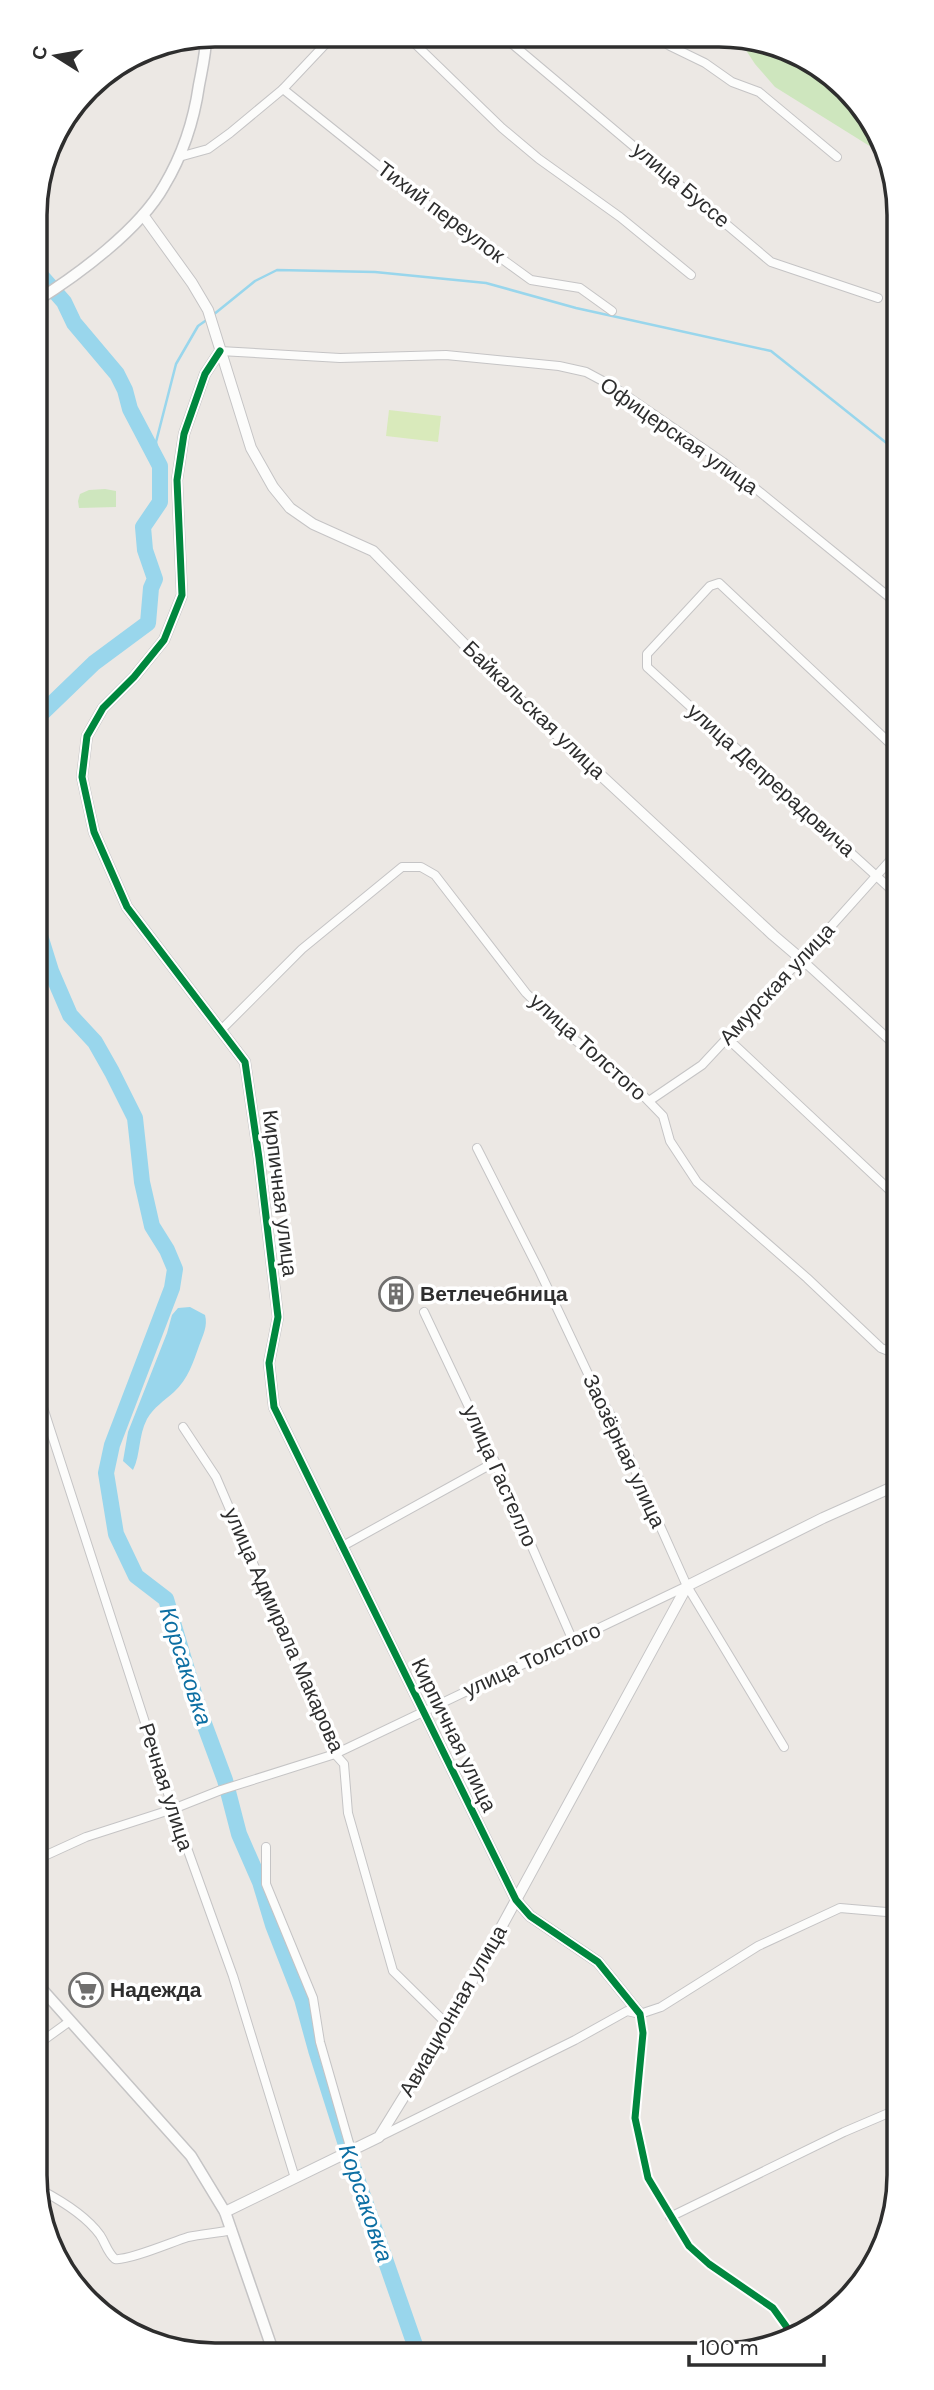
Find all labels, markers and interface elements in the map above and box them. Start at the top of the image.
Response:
north arrow [21,21,91,91]
text: С [26,43,53,62]
street label: улица Буссе [626,136,736,234]
street label: Тихий переулок [372,155,511,270]
street label: Офицерская улица [594,371,764,501]
street label: Байкальская улица [457,635,612,786]
street label: улица Депрерадовича [681,697,861,863]
street label: Амурская улица [713,917,841,1051]
street label: улица Толстого [523,987,653,1107]
street label: Кирпичная улица [256,1108,304,1278]
building icon: Ветлечебница [377,1275,415,1313]
place label: Ветлечебница [420,1280,568,1308]
street label: Заозёрная улица [576,1370,672,1533]
street label: улица Гастелло [456,1401,544,1551]
street label: улица Адмирала Макарова [217,1503,351,1757]
water label: Корсаковка [153,1603,219,1729]
street label: улица Толстого [459,1616,605,1704]
street label: Кирпичная улица [405,1654,503,1817]
street label: Речная улица [132,1719,200,1855]
street label: Авиационная улица [392,1920,514,2102]
supermarket icon: Надежда [67,1971,105,2009]
place label: Надежда [110,1976,202,2004]
water label: Корсаковка [332,2140,400,2266]
scale bar [689,2324,824,2368]
text: 100 m [699,2334,759,2362]

